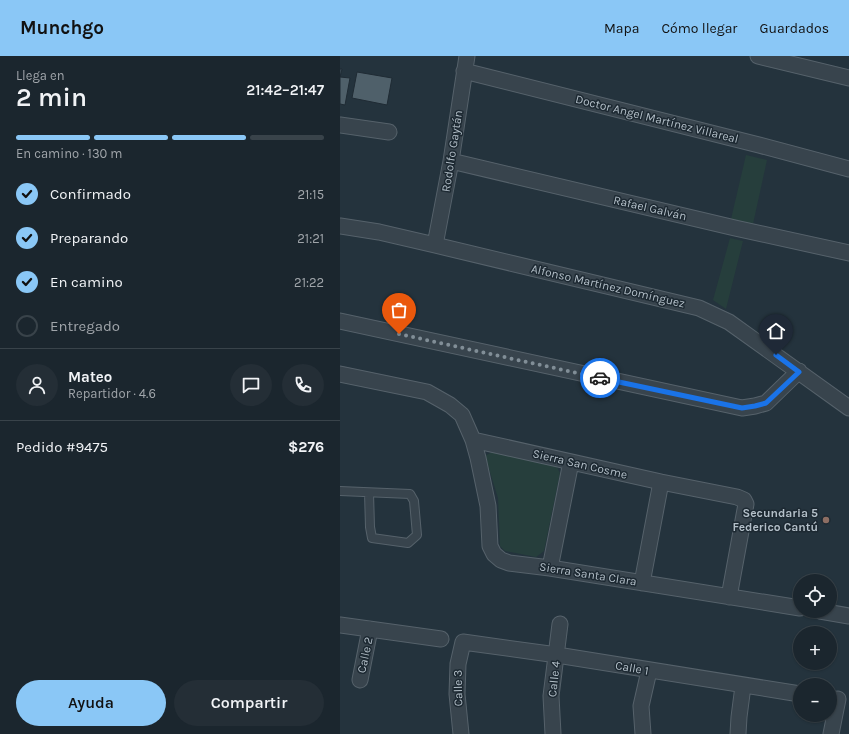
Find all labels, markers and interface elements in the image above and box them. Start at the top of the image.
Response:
text: Munchgo [20,17,104,39]
text: Mapa [604,20,639,37]
text: Cómo llegar [661,20,737,37]
text: Guardados [759,20,829,37]
text: Llega en [16,68,65,83]
text: 21:42–21:47 [246,81,324,99]
text: 2 min [16,82,87,113]
street label: Doctor Angel Martínez Villareal [574,92,740,146]
street label: Rodolfo Gaytán [439,109,465,193]
text: En camino · 130 m [16,146,123,161]
icon: check [16,183,38,205]
text: Confirmado [50,185,131,203]
text: 21:15 [298,187,324,202]
street label: Rafael Galván [612,193,688,223]
icon: check [16,227,38,249]
text: Preparando [50,229,128,247]
text: 21:21 [297,231,324,246]
street label: Alfonso Martínez Domínguez [530,261,687,311]
icon: check [16,271,38,293]
text: En camino [50,273,123,291]
text: 21:22 [294,275,324,290]
pin [382,293,416,334]
icon: bag [388,299,410,321]
pin [759,314,793,355]
text: Entregado [50,317,120,335]
icon: home [765,320,787,342]
courier [580,358,620,398]
button: person [16,364,58,406]
button: chat [230,364,272,406]
button: phone [282,364,324,406]
icon: car [589,367,611,389]
text: Mateo [68,368,112,386]
text: Repartidor · 4.6 [68,386,156,401]
text: Pedido #9475 [16,438,108,456]
text: $276 [288,438,324,456]
street label: Sierra San Cosme [531,446,629,482]
place label: Secundaria 5 Federico Cantú [733,506,818,534]
marker: Secundaria 5 Federico Cantú [821,515,831,525]
street label: Sierra Santa Clara [538,559,638,589]
map controls [793,574,837,722]
button: locate [793,574,837,618]
button: + [793,626,837,670]
street label: Calle 2 [354,636,376,674]
street label: Calle 1 [614,658,650,678]
street label: Calle 4 [545,660,563,698]
street label: Calle 3 [451,669,465,707]
button: − [793,678,837,722]
button: Ayuda [16,680,166,726]
button: Compartir [174,680,324,726]

